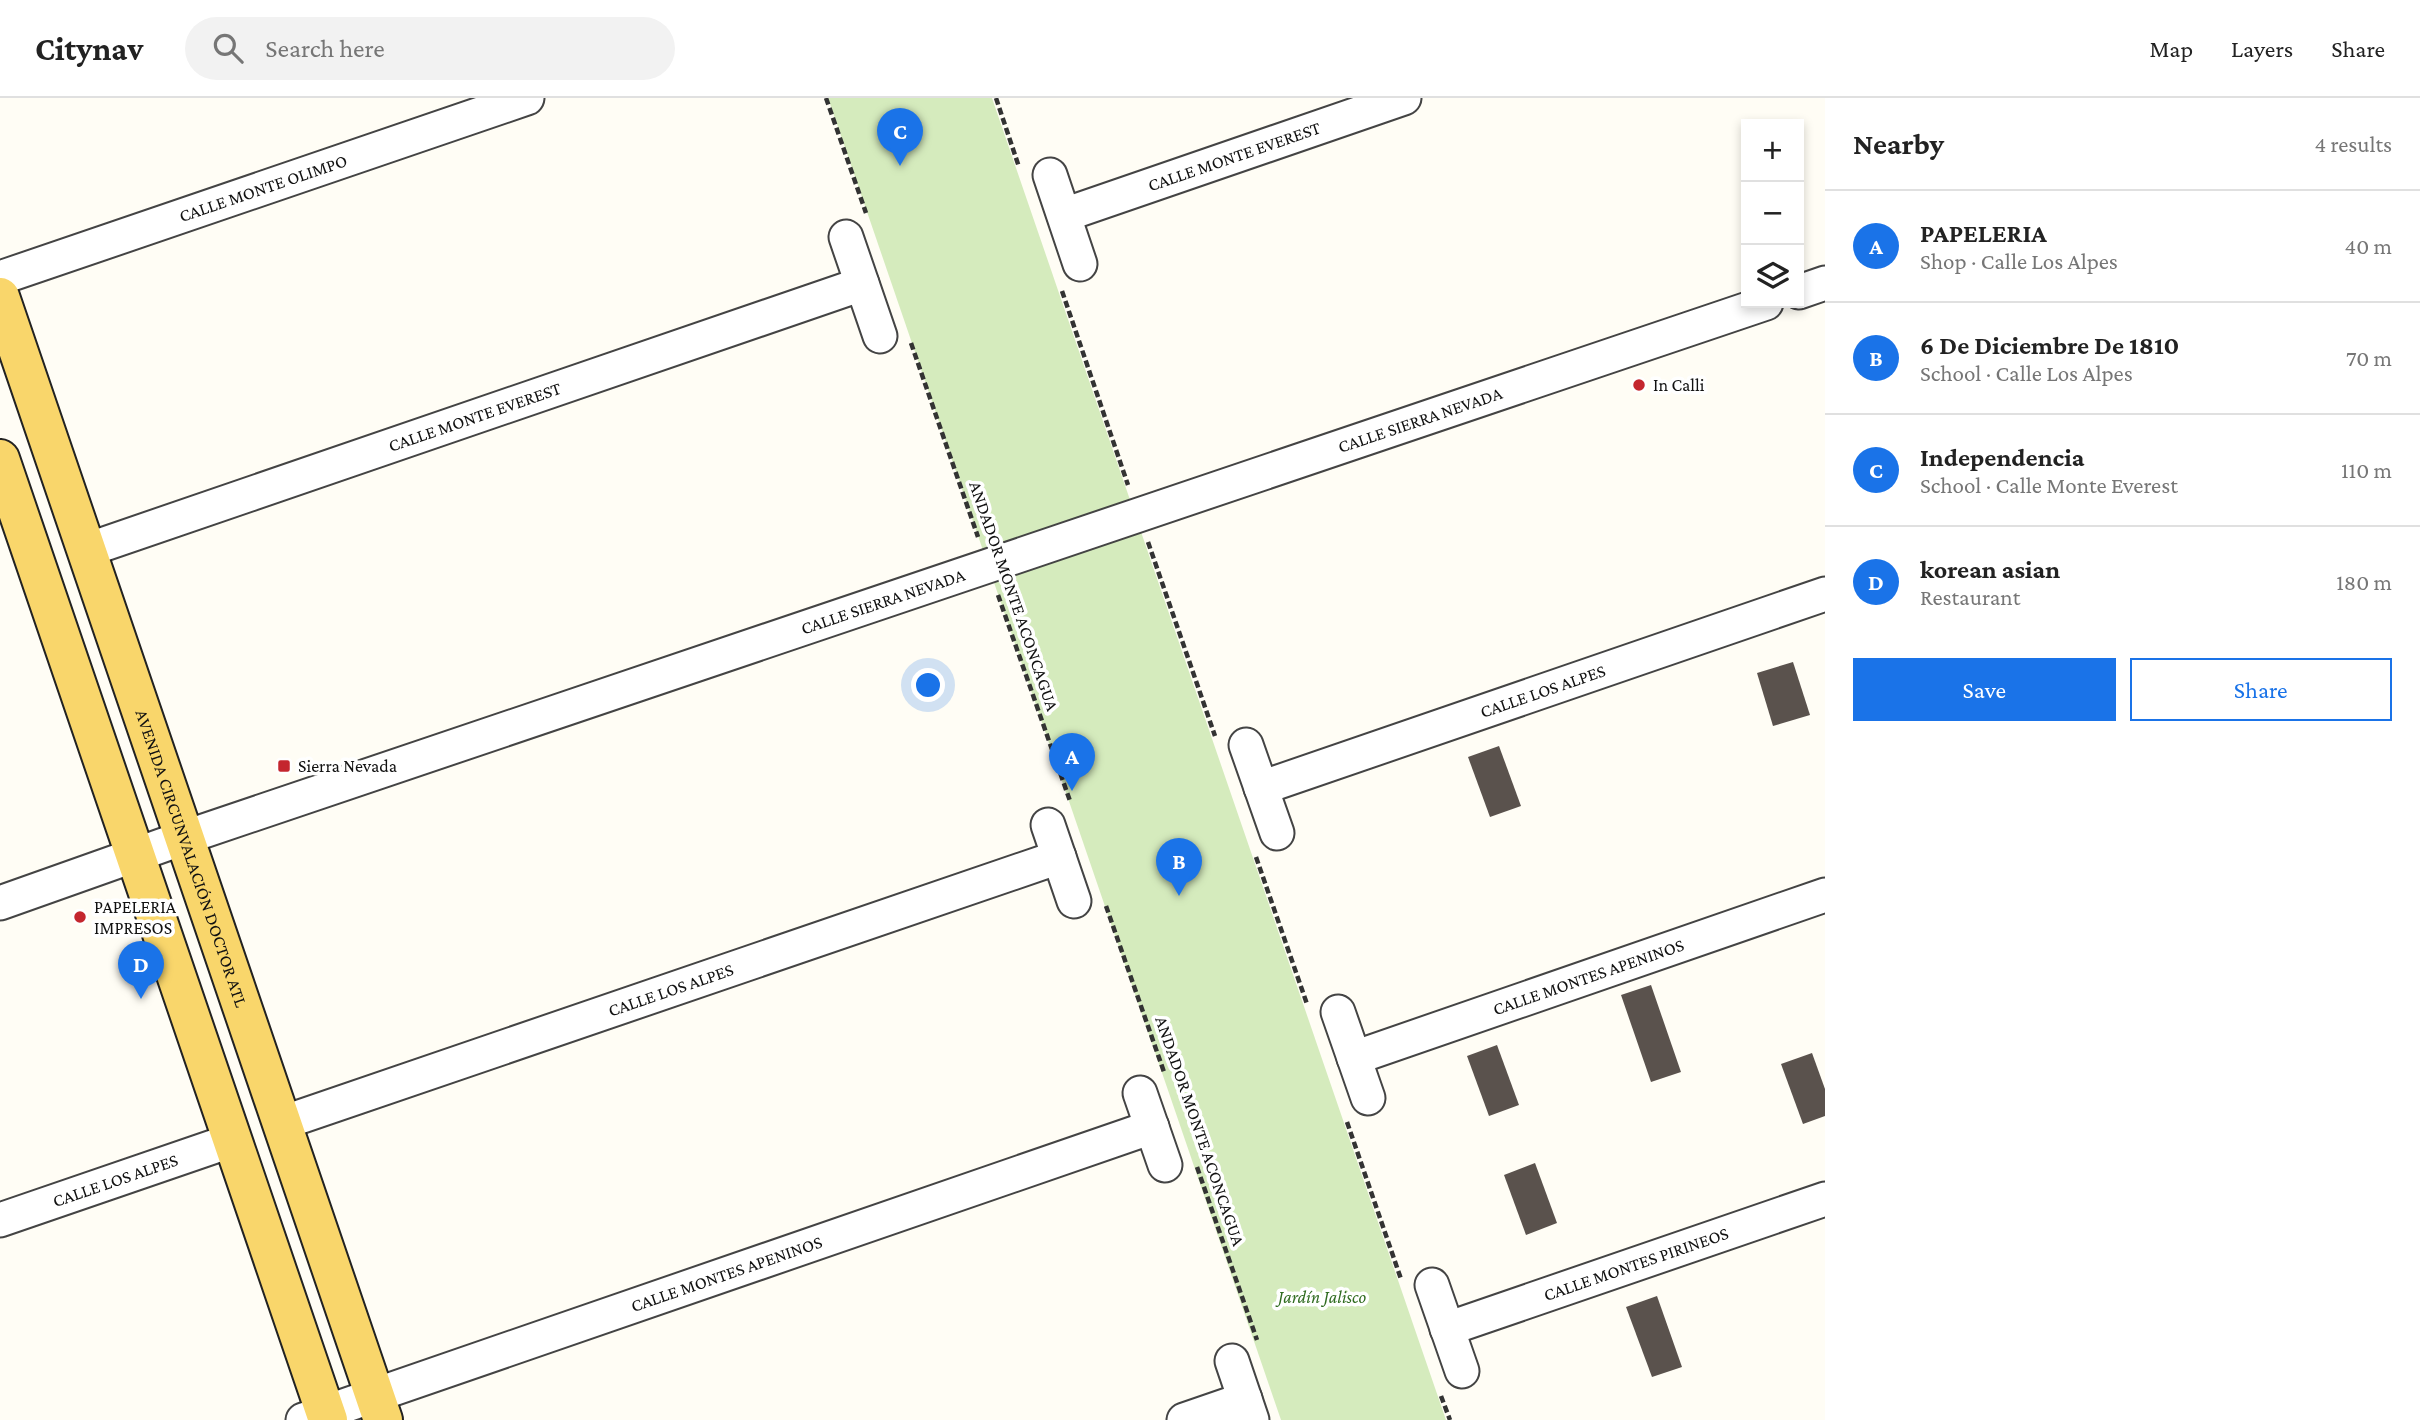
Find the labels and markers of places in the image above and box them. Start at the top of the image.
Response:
pin: C [877,108,923,166]
place label: In Calli [1653,375,1705,395]
marker: In Calli [1631,377,1647,393]
pin: A [1049,733,1095,791]
place label: Sierra Nevada [298,756,397,776]
marker: Sierra Nevada [276,758,292,774]
pin: B [1156,838,1202,896]
place label: PAPELERIA IMPRESOS [94,897,177,938]
marker: PAPELERIA IMPRESOS [72,909,88,925]
pin: D [118,941,164,999]

